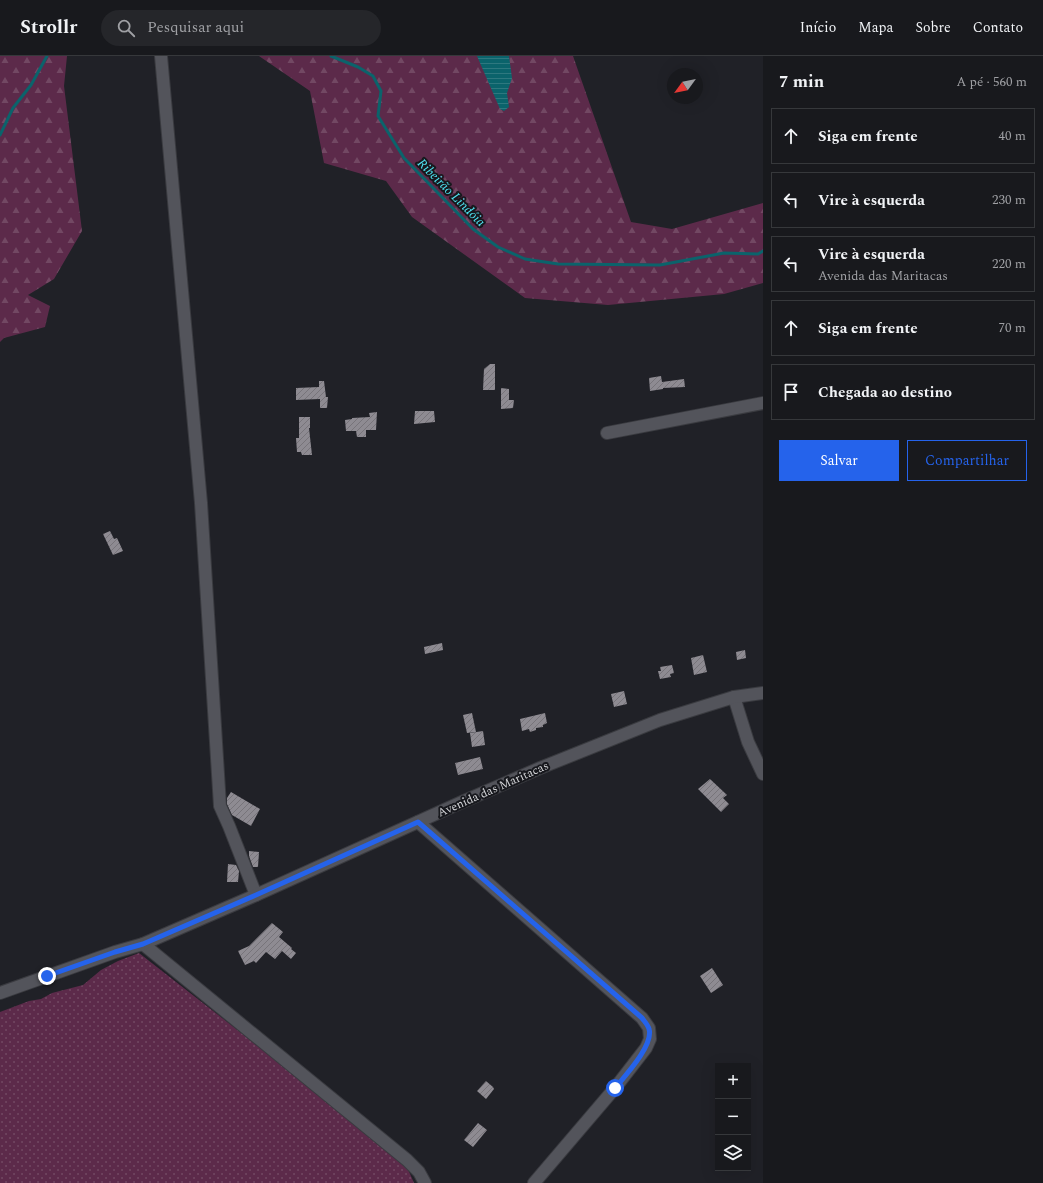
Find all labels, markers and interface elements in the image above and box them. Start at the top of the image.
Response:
search box [101,10,381,46]
text: Strollr [20,13,77,42]
text: Pesquisar aqui [147,16,244,39]
icon: search [115,17,137,39]
text: Início [800,17,836,38]
text: Mapa [858,17,893,38]
text: Sobre [915,17,951,38]
text: Contato [973,17,1023,38]
north arrow [667,68,703,104]
text: 7 min [779,69,824,95]
text: A pé · 560 m [957,72,1027,92]
icon: ahead [780,125,802,147]
text: Siga em frente [818,125,918,148]
text: 40 m [999,126,1026,146]
water label: Ribeirão Lindóia [413,154,490,232]
icon: left [780,189,802,211]
text: Vire à esquerda [818,189,925,212]
text: 230 m [992,190,1026,210]
text: Vire à esquerda [818,243,925,266]
icon: left [780,253,802,275]
text: 220 m [992,254,1026,274]
text: Avenida das Maritacas [818,266,948,286]
icon: ahead [780,317,802,339]
text: Siga em frente [818,317,918,340]
text: 70 m [999,318,1026,338]
icon: arrive [780,381,802,403]
text: Chegada ao destino [818,381,952,404]
button: Salvar [779,440,899,481]
button: Compartilhar [907,440,1027,481]
street label: Avenida das Maritacas [435,756,552,823]
route end [38,967,56,985]
map controls [715,1063,751,1171]
button: + [715,1063,751,1099]
route start [606,1079,624,1097]
button: − [715,1099,751,1135]
button: layers [715,1135,751,1171]

